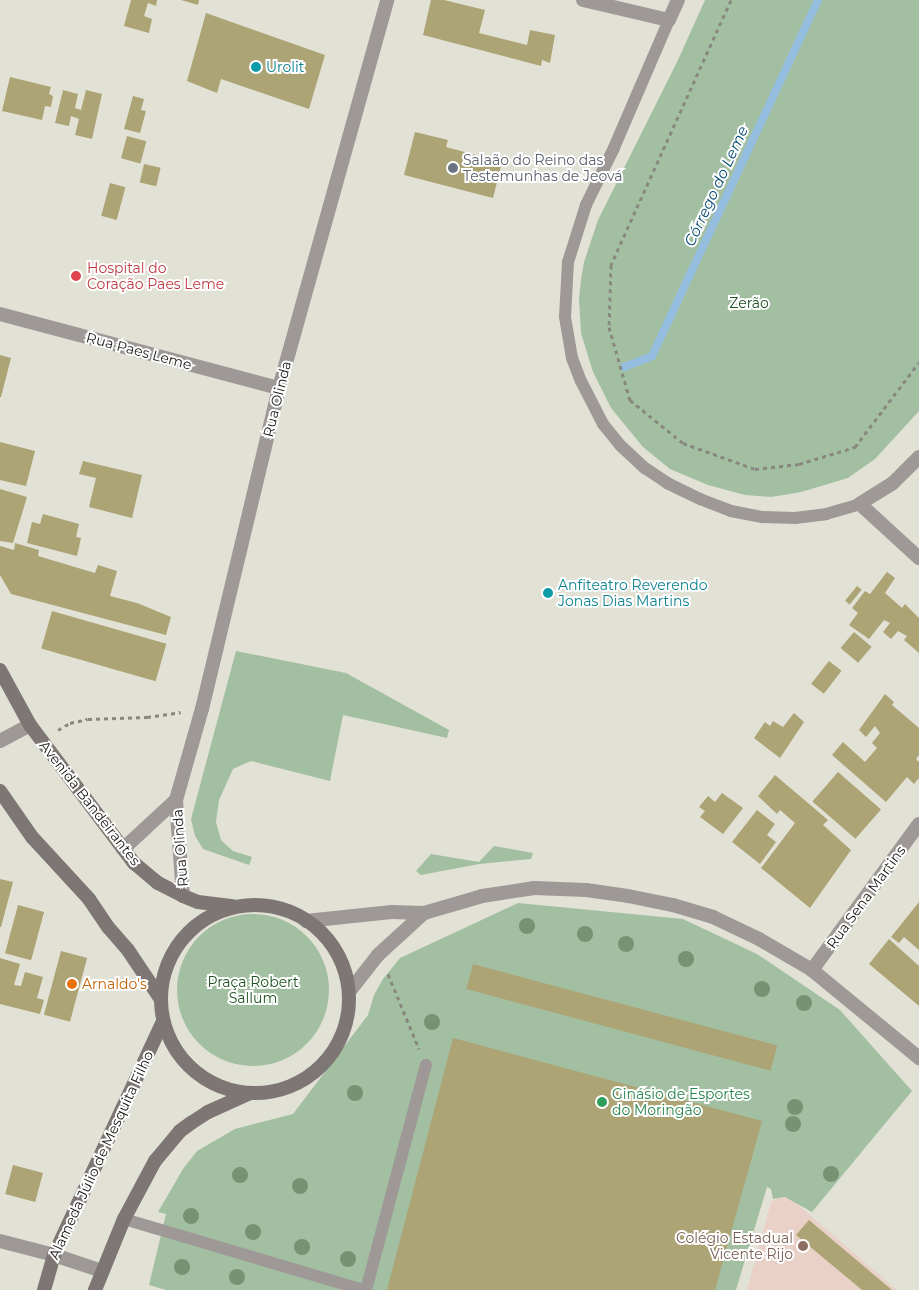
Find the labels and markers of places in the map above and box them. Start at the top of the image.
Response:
place label: Urolit [266,59,304,75]
marker: Urolit [250,61,262,73]
place label: Salaão do Reino das Testemunhas de Jeová [463,152,623,184]
marker: Salaão do Reino das Testemunhas de Jeová [447,162,459,174]
place label: Hospital do Coração Paes Leme [87,260,224,292]
marker: Hospital do Coração Paes Leme [69,269,83,283]
place label: Anfiteatro Reverendo Jonas Dias Martins [558,577,707,610]
marker: Anfiteatro Reverendo Jonas Dias Martins [542,587,554,599]
place label: Arnaldo's [82,976,147,992]
marker: Arnaldo's [66,978,78,990]
place label: Ginásio de Esportes do Moringão [612,1086,750,1118]
marker: Ginásio de Esportes do Moringão [596,1096,608,1108]
place label: Colégio Estadual Vicente Rijo [676,1230,793,1262]
marker: Colégio Estadual Vicente Rijo [797,1240,809,1252]

